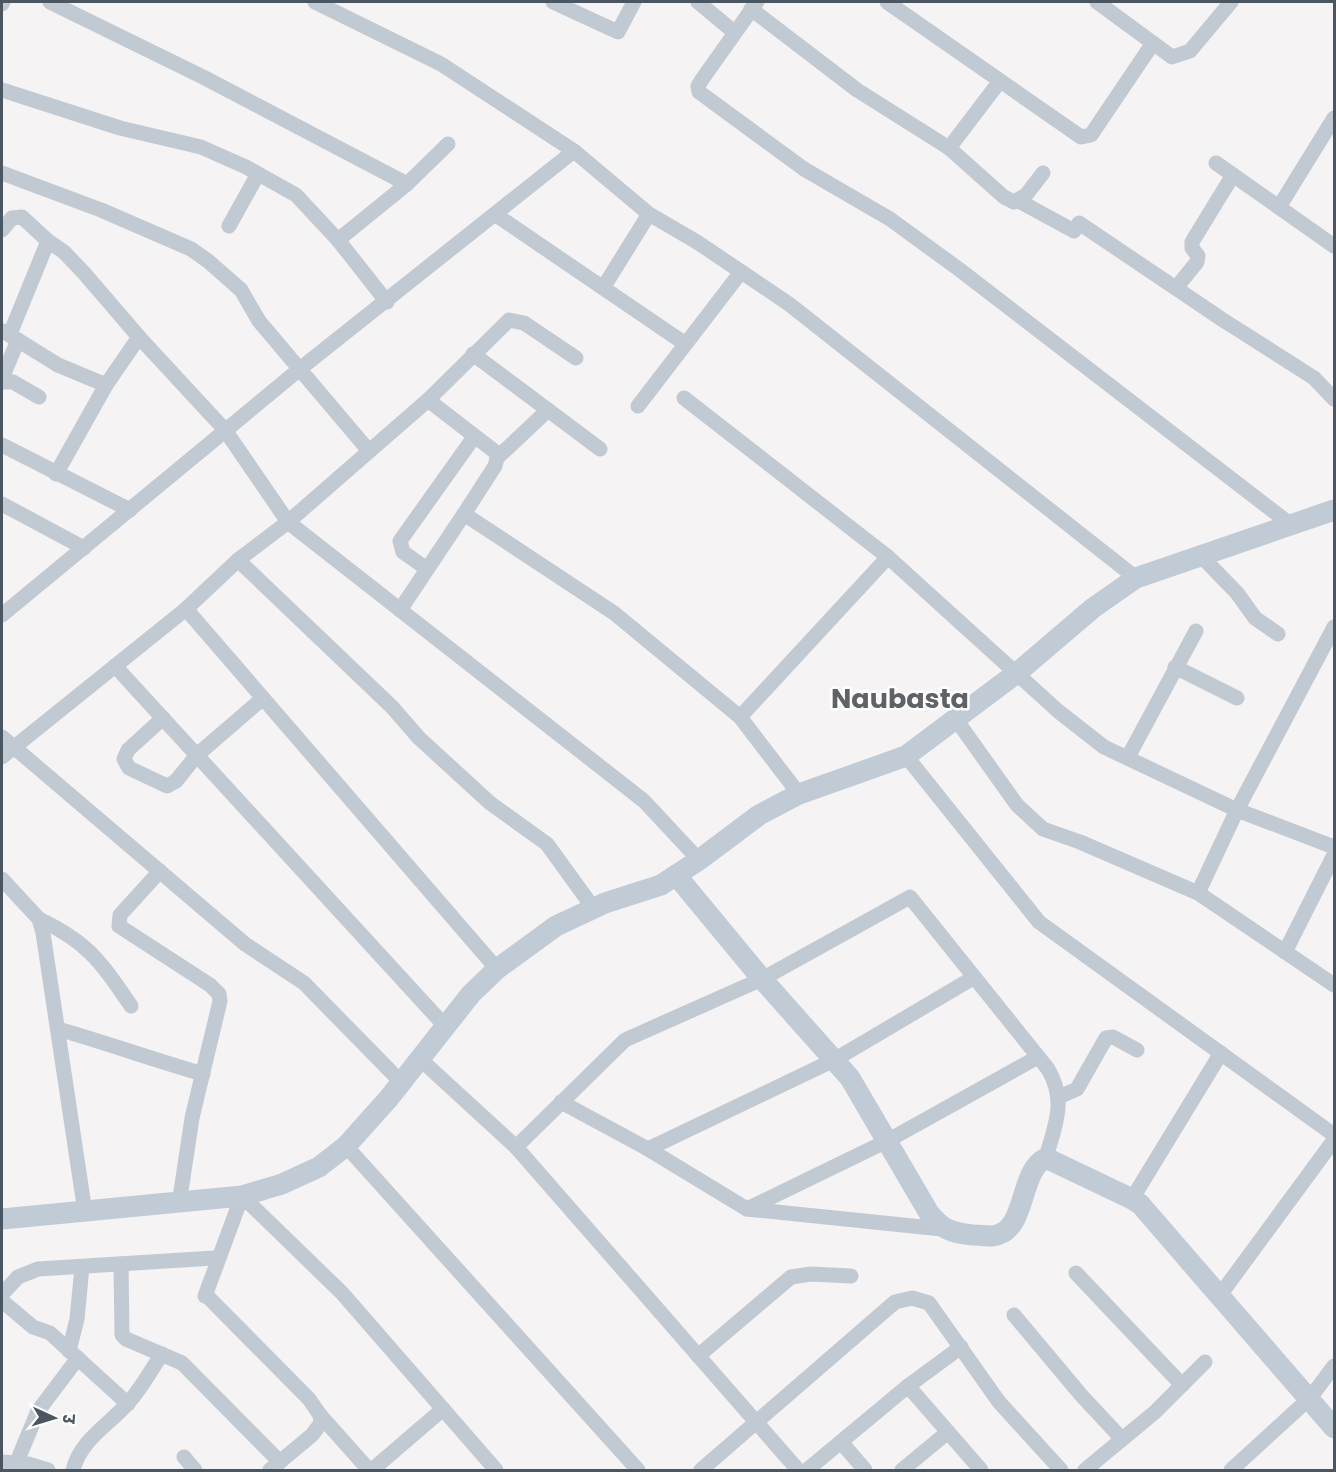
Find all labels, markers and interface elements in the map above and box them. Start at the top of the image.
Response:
district label: Naubasta [831,680,969,717]
north arrow [24,1388,84,1448]
text: उ [57,1413,80,1425]

